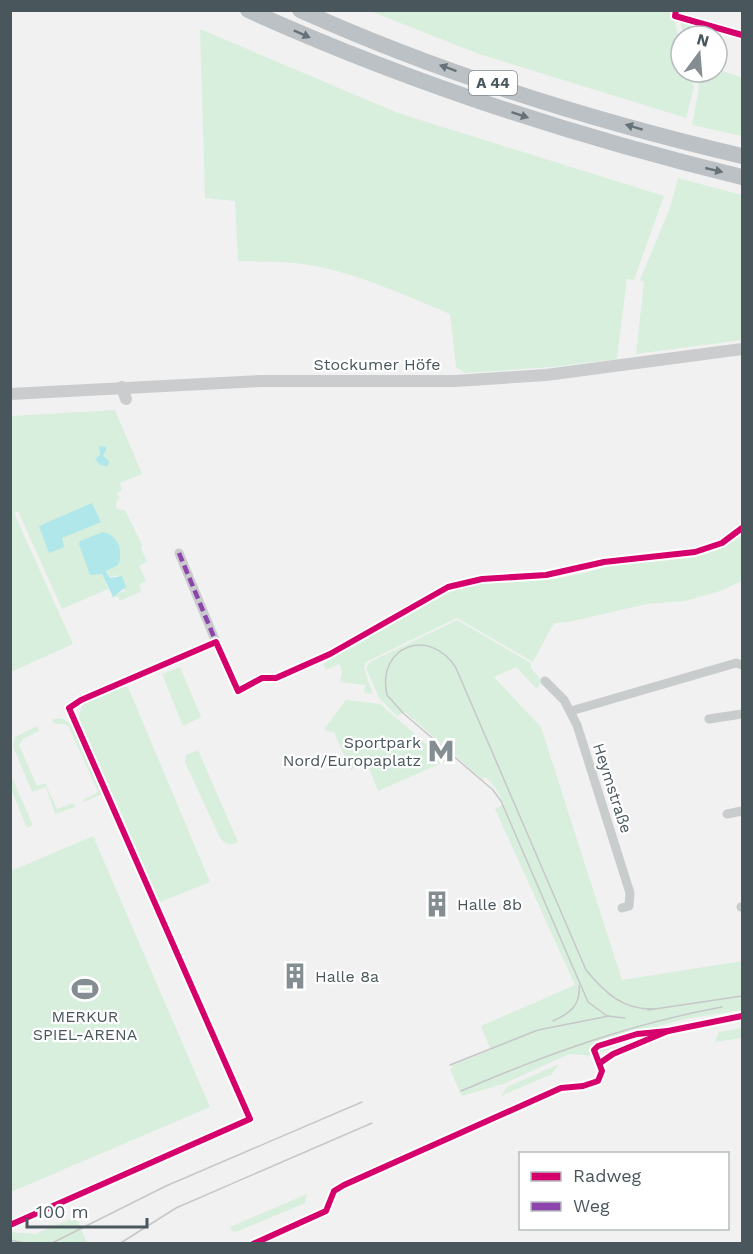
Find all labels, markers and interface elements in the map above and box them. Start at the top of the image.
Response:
north arrow [669,24,729,84]
text: N [695,29,711,51]
one-way arrow [293,30,310,39]
one-way arrow [439,63,457,73]
road number: A 44 [469,71,517,95]
one-way arrow [511,110,529,120]
one-way arrow [625,122,643,131]
one-way arrow [705,166,723,176]
street label: Stockumer Höfe [314,355,440,374]
place label: Sportpark Nord/Europaplatz [283,733,421,770]
metro station icon: Sportpark Nord/Europaplatz [426,736,456,766]
street label: Heymstraße [589,741,636,836]
building icon: Halle 8b [422,889,452,919]
place label: Halle 8b [457,895,522,914]
building icon: Halle 8a [280,961,310,991]
place label: Halle 8a [315,967,379,986]
sports icon: MERKUR SPIEL-ARENA [70,974,100,1004]
place label: MERKUR SPIEL-ARENA [33,1007,138,1044]
legend [519,1152,729,1230]
text: Radweg [573,1165,642,1186]
scale bar [27,1191,147,1229]
text: Weg [573,1195,610,1216]
text: 100 m [36,1201,89,1222]

